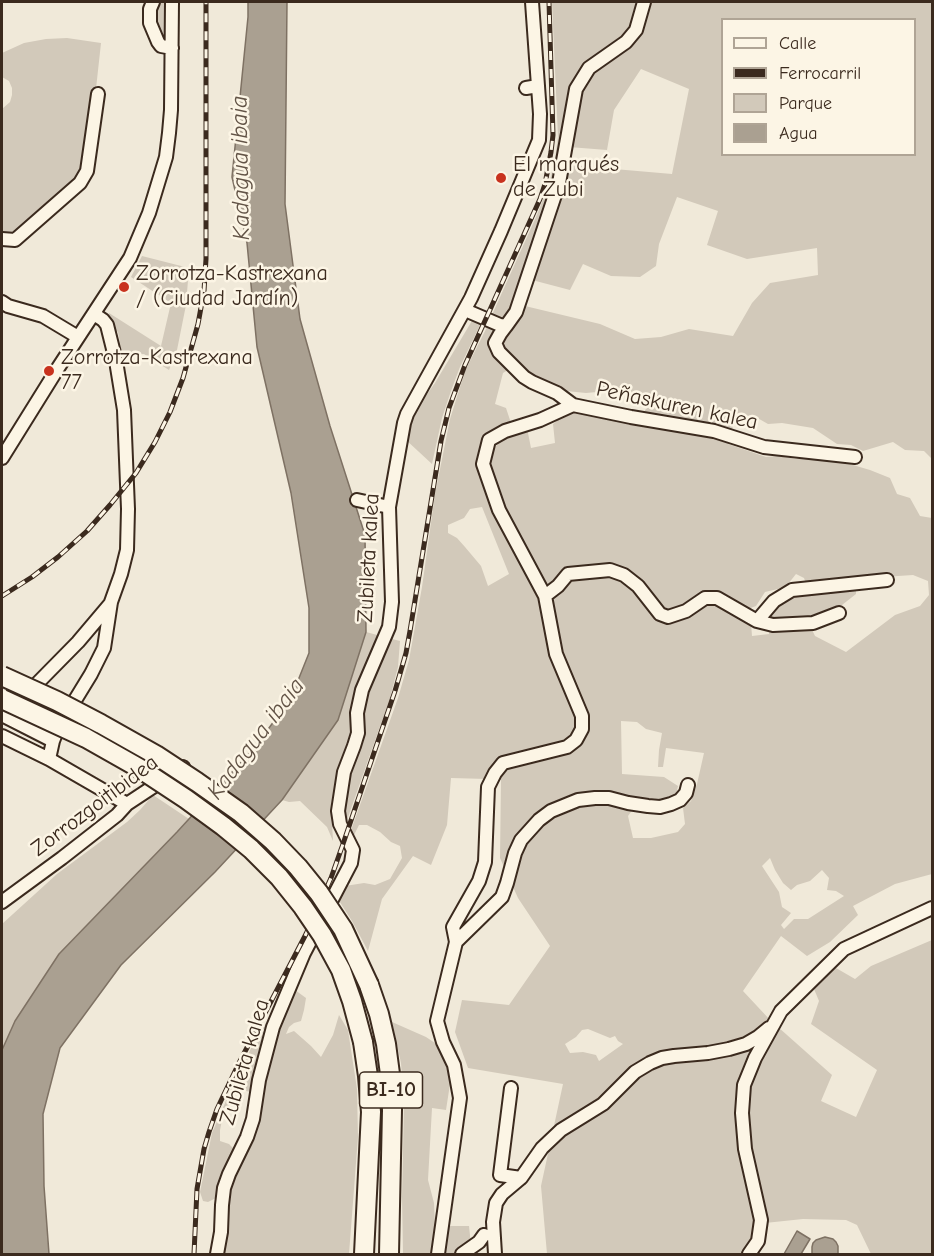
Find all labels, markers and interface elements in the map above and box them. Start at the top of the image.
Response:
legend [721,18,916,156]
text: Calle [779,33,816,54]
text: Ferrocarril [779,63,861,84]
text: Parque [779,93,832,114]
water label: Kadagua ibaia [225,95,257,241]
text: Agua [779,123,817,144]
place label: El marqués de Zubi [513,152,619,204]
marker: El marqués de Zubi [494,171,508,185]
place label: Zorrotza-Kastrexana / (Ciudad Jardín) [136,261,328,312]
marker: Zorrotza-Kastrexana / (Ciudad Jardín) [117,280,131,294]
place label: Zorrotza-Kastrexana 77 [61,345,253,396]
marker: Zorrotza-Kastrexana 77 [42,364,56,378]
street label: Peñaskuren kalea [594,376,760,436]
street label: Zubileta kalea [352,493,386,623]
water label: Kadagua ibaia [201,673,311,805]
street label: Zorrozgoitibidea [26,750,164,862]
street label: Zubileta kalea [214,996,276,1128]
road number: BI-10 [360,1072,422,1108]

